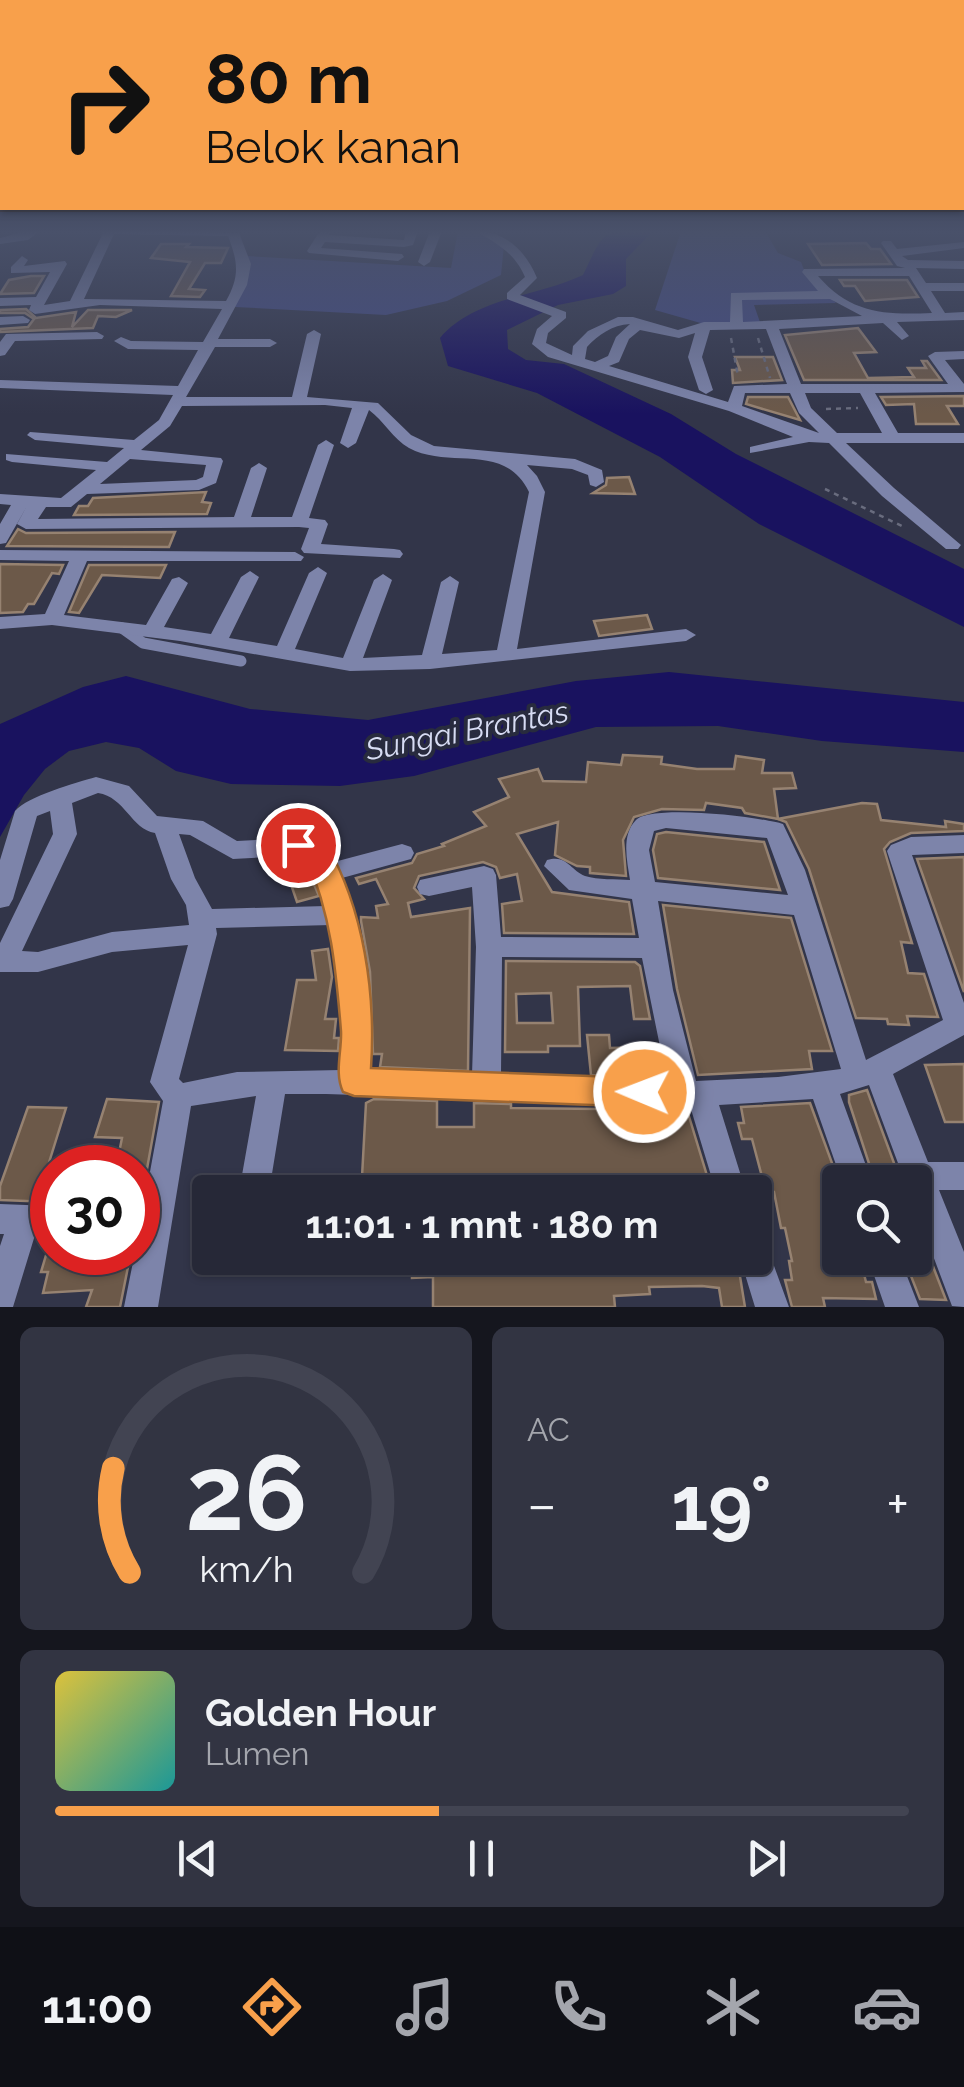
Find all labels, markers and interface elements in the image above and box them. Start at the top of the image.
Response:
text: 80 m [205,37,372,119]
icon: right [40,40,170,170]
text: Belok kanan [205,121,461,174]
water label: Sungai Brantas [362,694,571,768]
pin [256,803,341,888]
icon: arrive [271,818,326,873]
position arrow [592,1040,696,1144]
speed limit sign: 30 [30,1145,160,1275]
map controls [822,1165,932,1275]
button: search [822,1165,932,1275]
text: 11:01 · 1 mnt · 180 m [306,1202,658,1247]
text: AC [527,1411,570,1448]
text: 26 [185,1432,307,1554]
text: 19° [671,1459,772,1548]
text: − [527,1472,557,1537]
text: + [886,1472,909,1537]
text: km/h [199,1548,293,1590]
text: Golden Hour [205,1690,436,1735]
text: Lumen [205,1735,309,1772]
icon: previous [170,1831,225,1886]
icon: pause [454,1831,509,1886]
icon: next [739,1831,794,1886]
icon: directions [237,1972,307,2042]
icon: music [390,1972,460,2042]
icon: phone [544,1972,614,2042]
icon: climate [698,1972,768,2042]
icon: car [852,1972,922,2042]
text: 11:00 [42,1981,153,2034]

